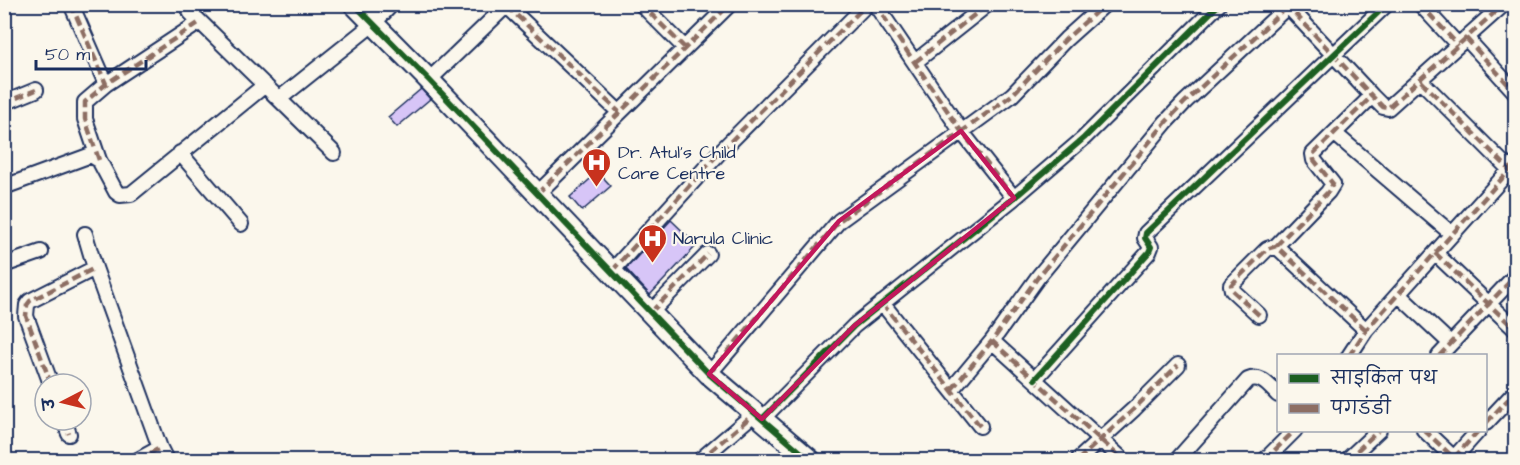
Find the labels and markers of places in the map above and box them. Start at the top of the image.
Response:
place label: Dr. Atul's Child Care Centre [618,140,736,186]
hospital icon: Dr. Atul's Child Care Centre [581,146,613,188]
hospital icon: Narula Clinic [636,222,668,264]
place label: Narula Clinic [673,226,773,251]

